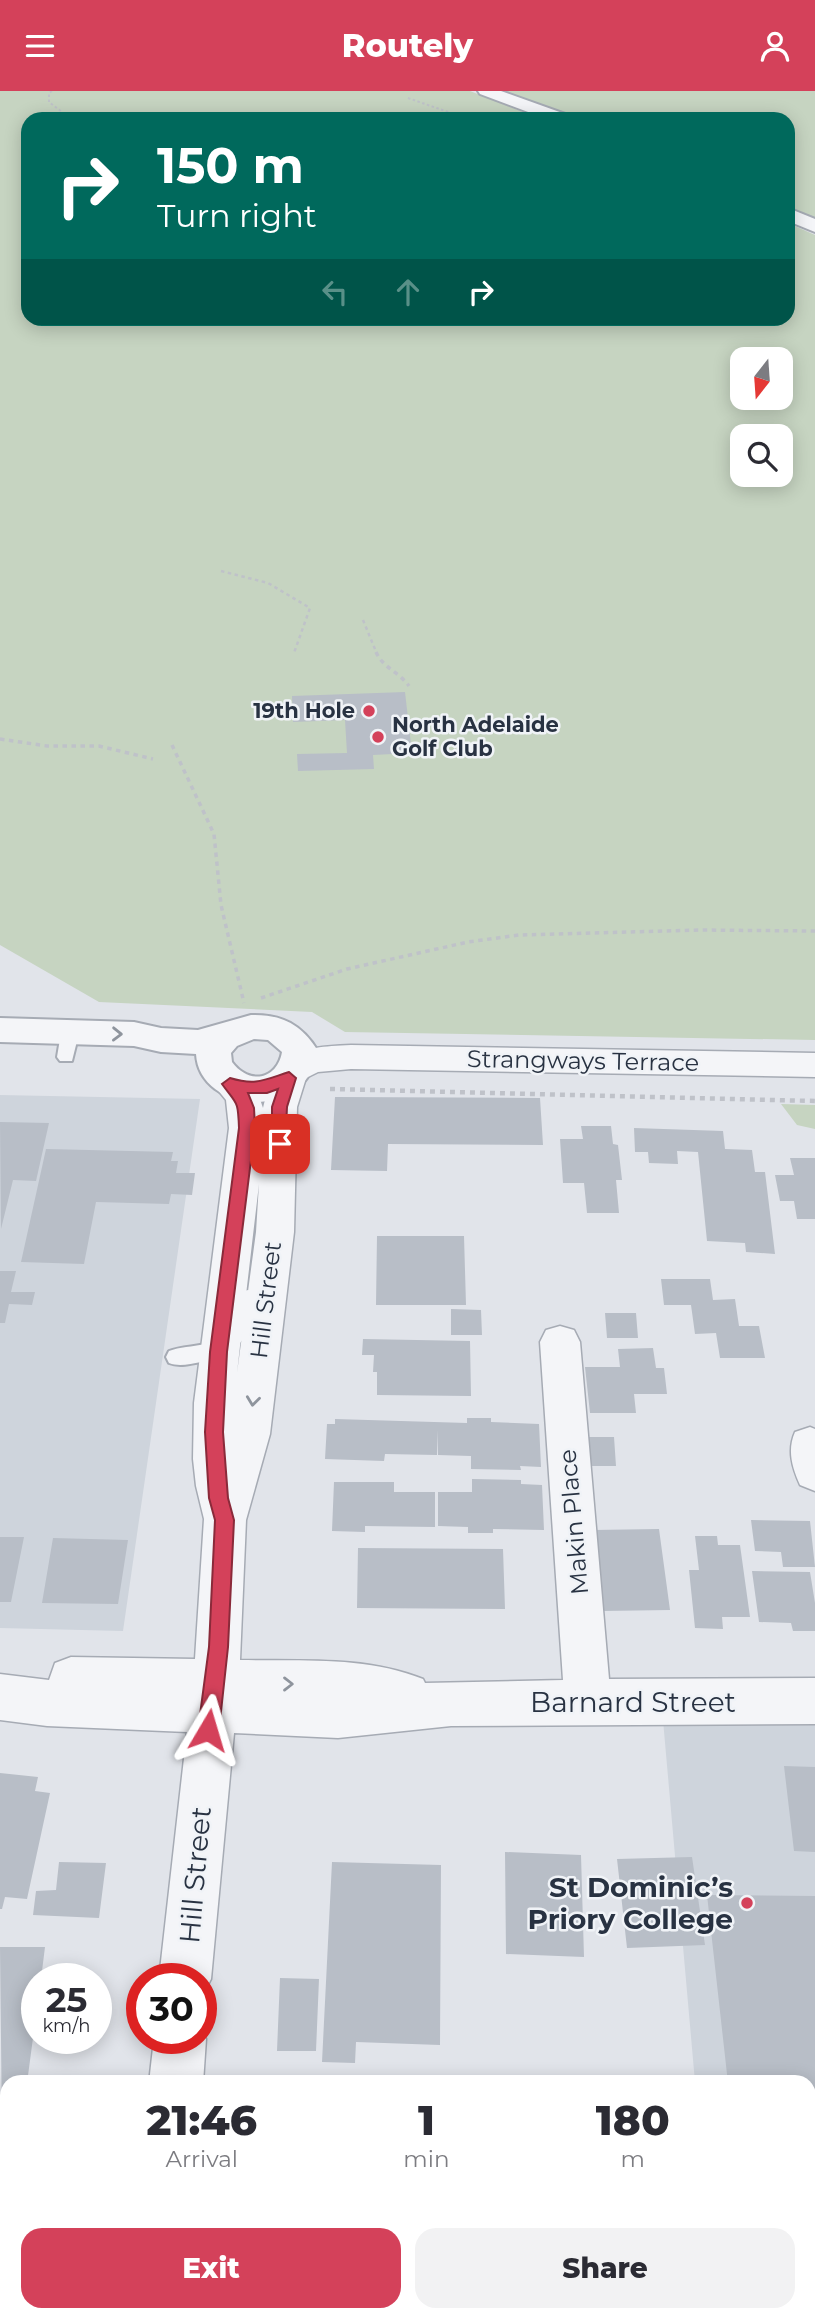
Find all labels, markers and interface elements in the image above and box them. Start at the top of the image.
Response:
text: Routely [342,26,473,65]
icon: menu [21,27,59,65]
icon: person [756,27,794,65]
text: 150 m [157,136,304,195]
icon: right [42,140,133,231]
text: Turn right [157,196,317,235]
icon: left [316,273,354,311]
icon: ahead [389,273,427,311]
icon: right [462,273,500,311]
north arrow [730,347,793,409]
map controls [730,347,793,487]
button: search [730,424,793,487]
place label: 19th Hole [253,698,355,723]
marker: 19th Hole [361,703,377,719]
place label: North Adelaide Golf Club [392,712,559,761]
marker: North Adelaide Golf Club [370,729,386,745]
one-way arrow [112,1026,123,1041]
street label: Strangways Terrace [467,1044,699,1077]
pin [250,1114,310,1174]
icon: arrive [261,1125,299,1163]
street label: Hill Street [244,1239,287,1360]
one-way arrow [245,1395,260,1407]
street label: Makin Place [553,1448,594,1596]
one-way arrow [284,1676,294,1692]
street label: Barnard Street [530,1685,736,1719]
position arrow [171,1693,245,1767]
street label: Hill Street [172,1805,218,1945]
place label: St Dominic’s Priory College [527,1870,733,1936]
marker: St Dominic’s Priory College [739,1895,755,1911]
speed limit sign: 30 [126,1963,217,2054]
text: 25 [46,1978,87,2021]
text: km/h [42,2015,91,2037]
text: 21:46 [146,2094,257,2146]
text: 1 [418,2094,435,2146]
text: 180 [596,2094,670,2146]
text: Arrival [165,2145,238,2173]
text: min [403,2145,449,2173]
text: m [621,2145,645,2173]
button: Exit [21,2228,401,2308]
button: Share [415,2228,795,2308]

